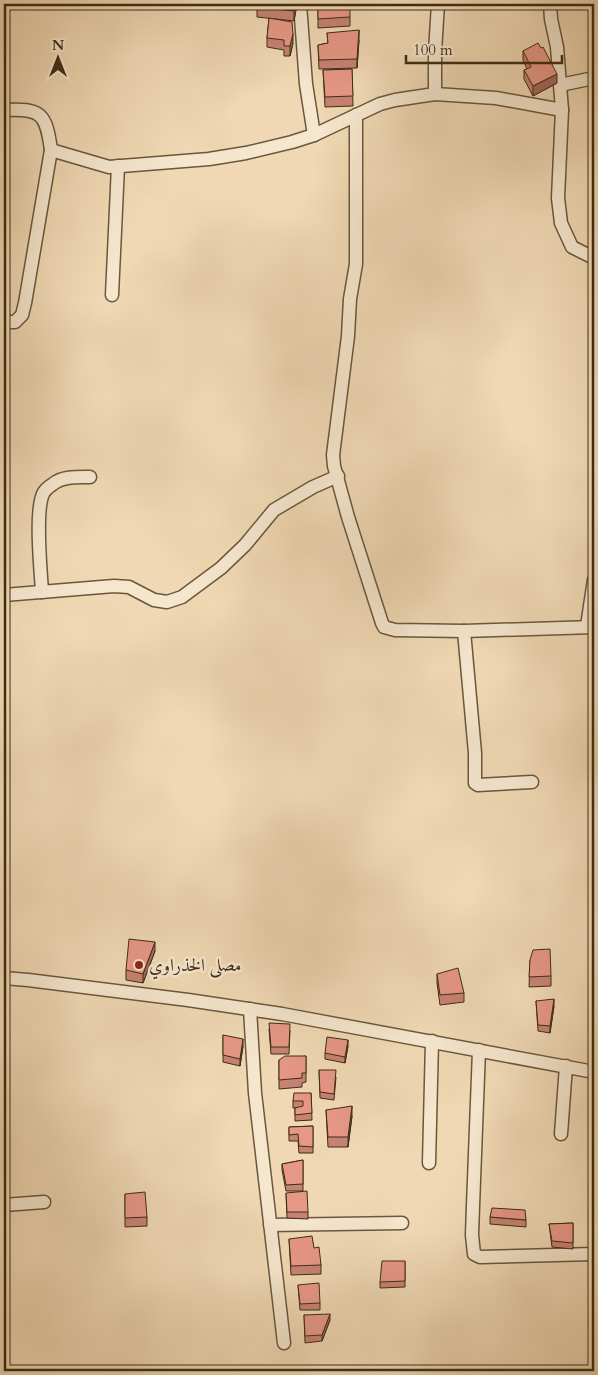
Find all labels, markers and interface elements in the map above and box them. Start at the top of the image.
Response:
north arrow [32,32,82,82]
scale bar [406,32,562,64]
text: N [52,36,64,55]
text: 100 m [413,40,453,60]
place label: مصلى الخذراوي [149,953,242,980]
marker: مصلى الخذراوي [133,959,145,971]

